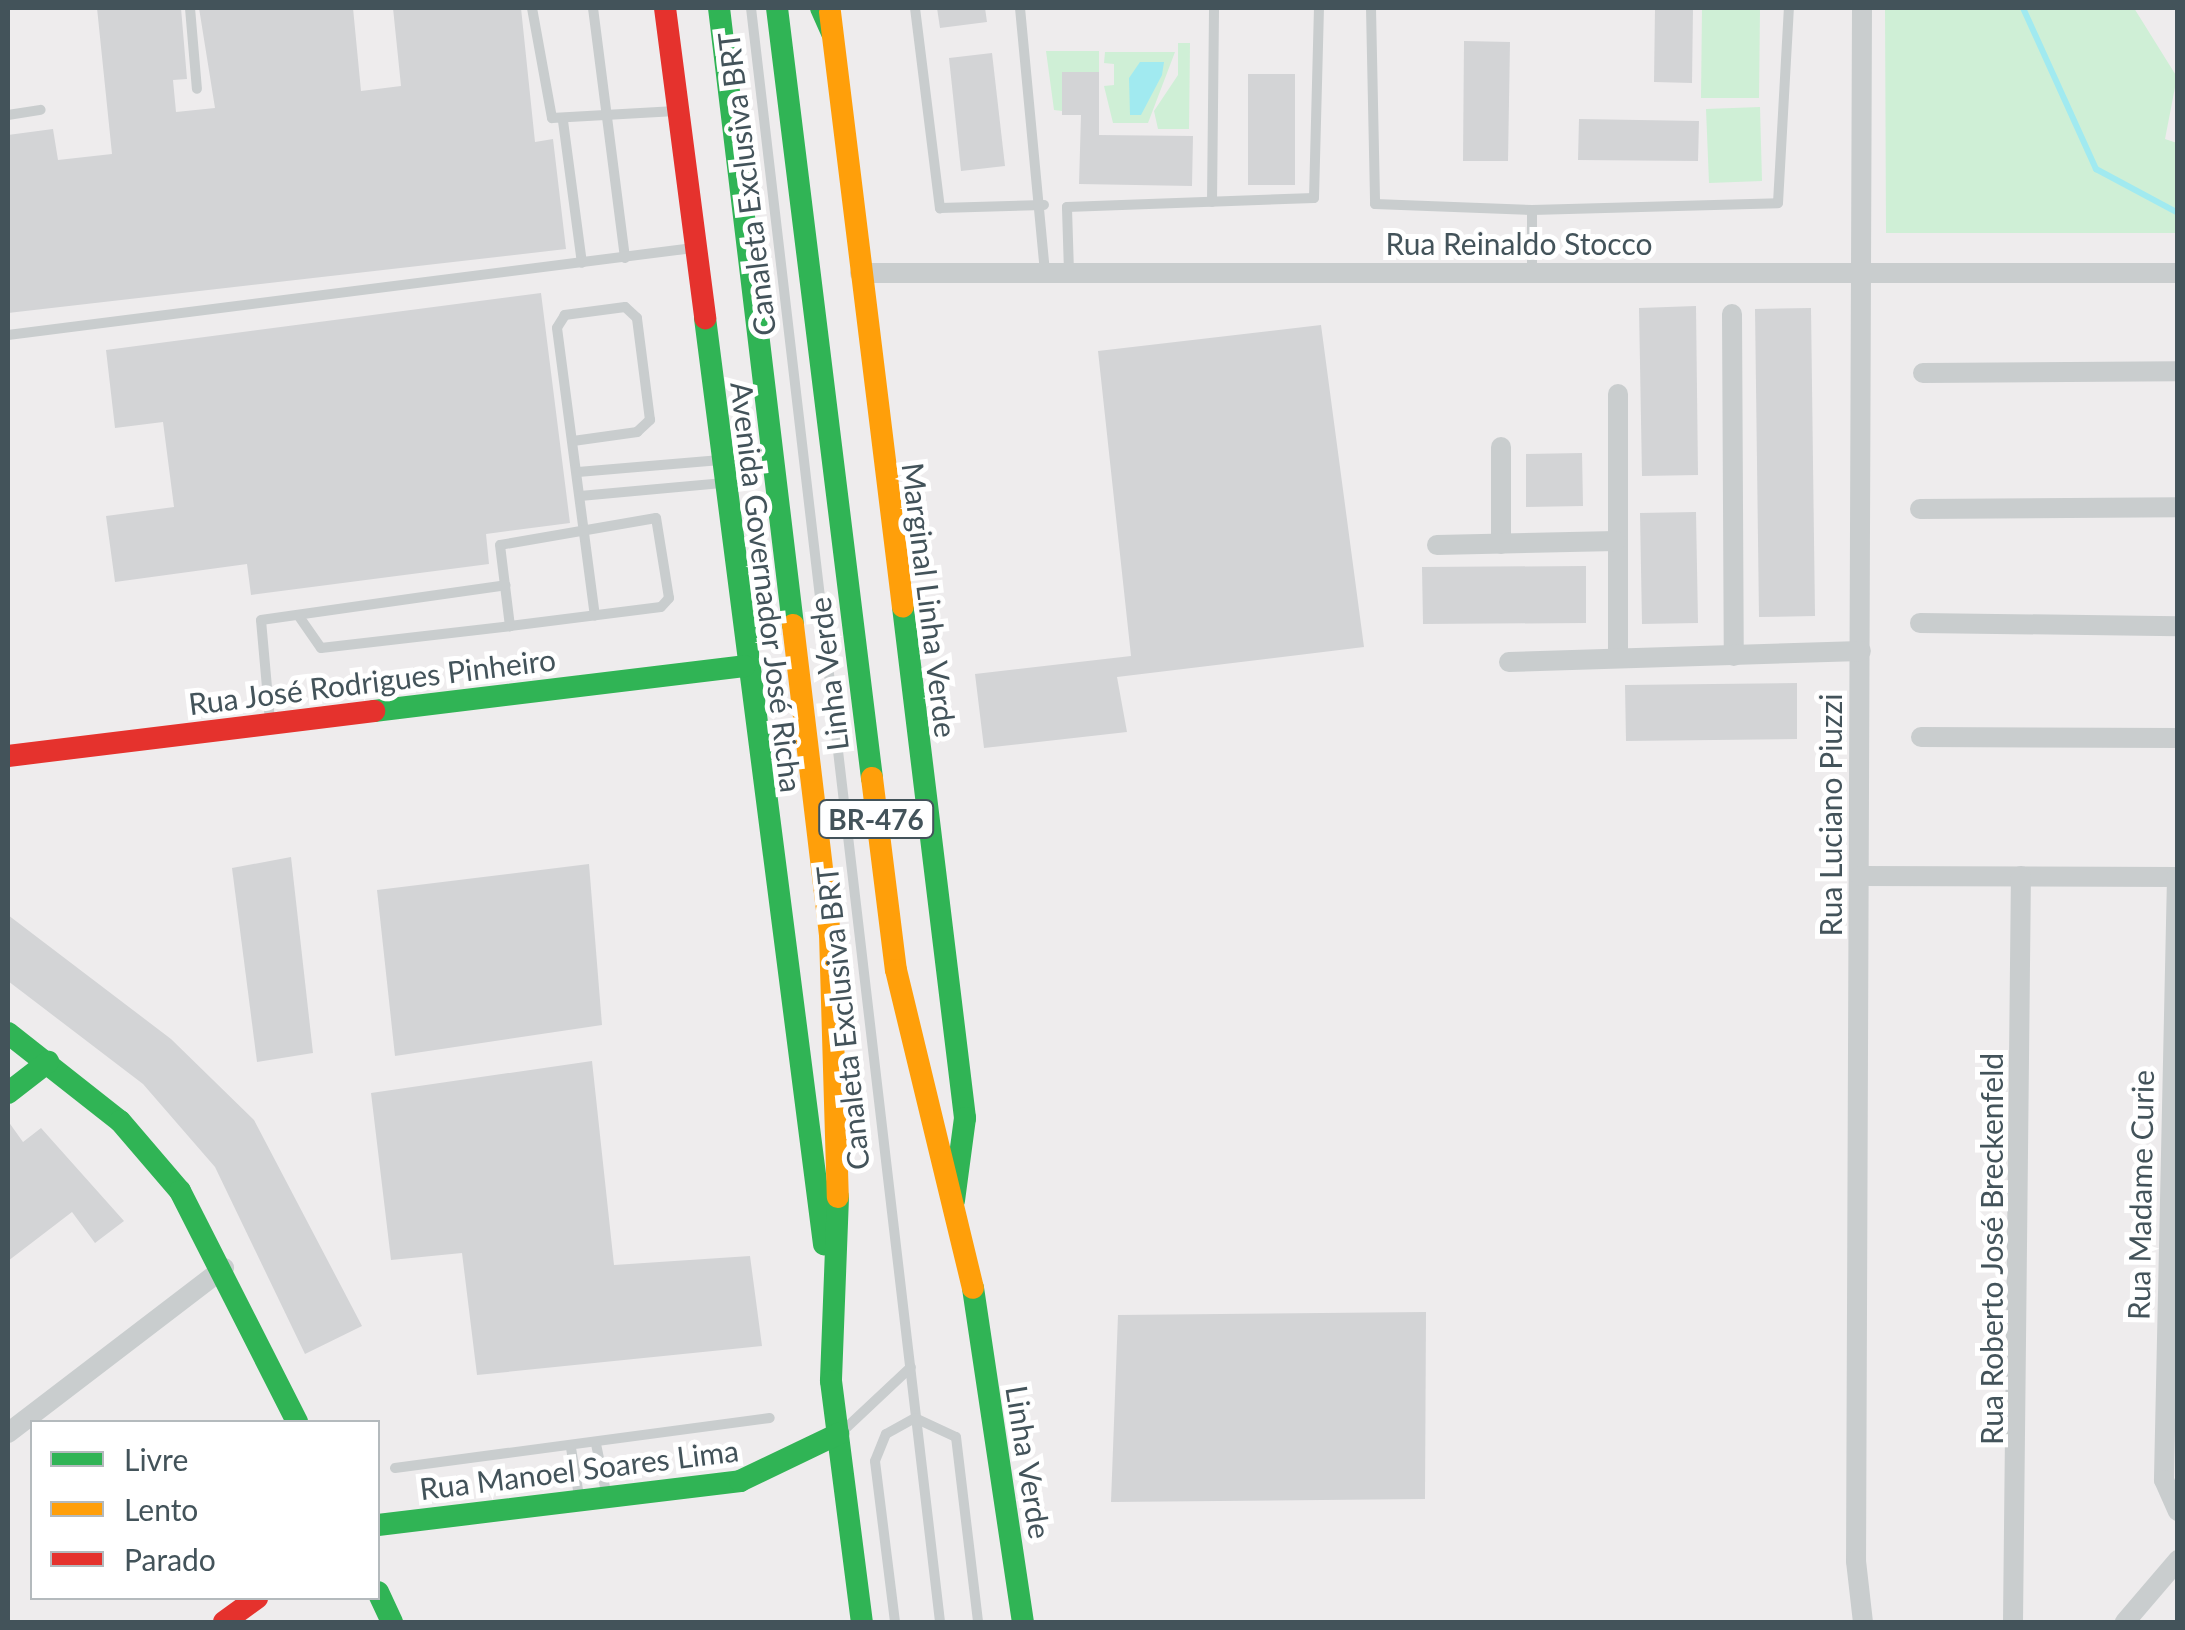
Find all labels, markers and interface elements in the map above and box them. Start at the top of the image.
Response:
street label: Canaleta Exclusiva BRT [710,30,782,338]
street label: Rua Reinaldo Stocco [1386,225,1652,261]
street label: Avenida Governador José Richa [724,379,810,795]
street label: Marginal Linha Verde [895,460,965,740]
street label: Linha Verde [801,595,855,753]
street label: Rua José Rodrigues Pinheiro [186,641,558,721]
street label: Rua Luciano Piuzzi [1812,694,1848,936]
road number: BR-476 [816,796,936,842]
street label: Canaleta Exclusiva BRT [808,864,876,1172]
street label: Rua Roberto José Breckenfeld [1973,1053,2009,1445]
street label: Rua Madame Curie [2120,1070,2160,1320]
street label: Linha Verde [999,1382,1059,1542]
legend [30,1420,380,1600]
street label: Rua Manoel Soares Lima [417,1432,741,1506]
text: Livre [124,1441,188,1477]
text: Lento [124,1491,198,1527]
text: Parado [124,1541,216,1577]

